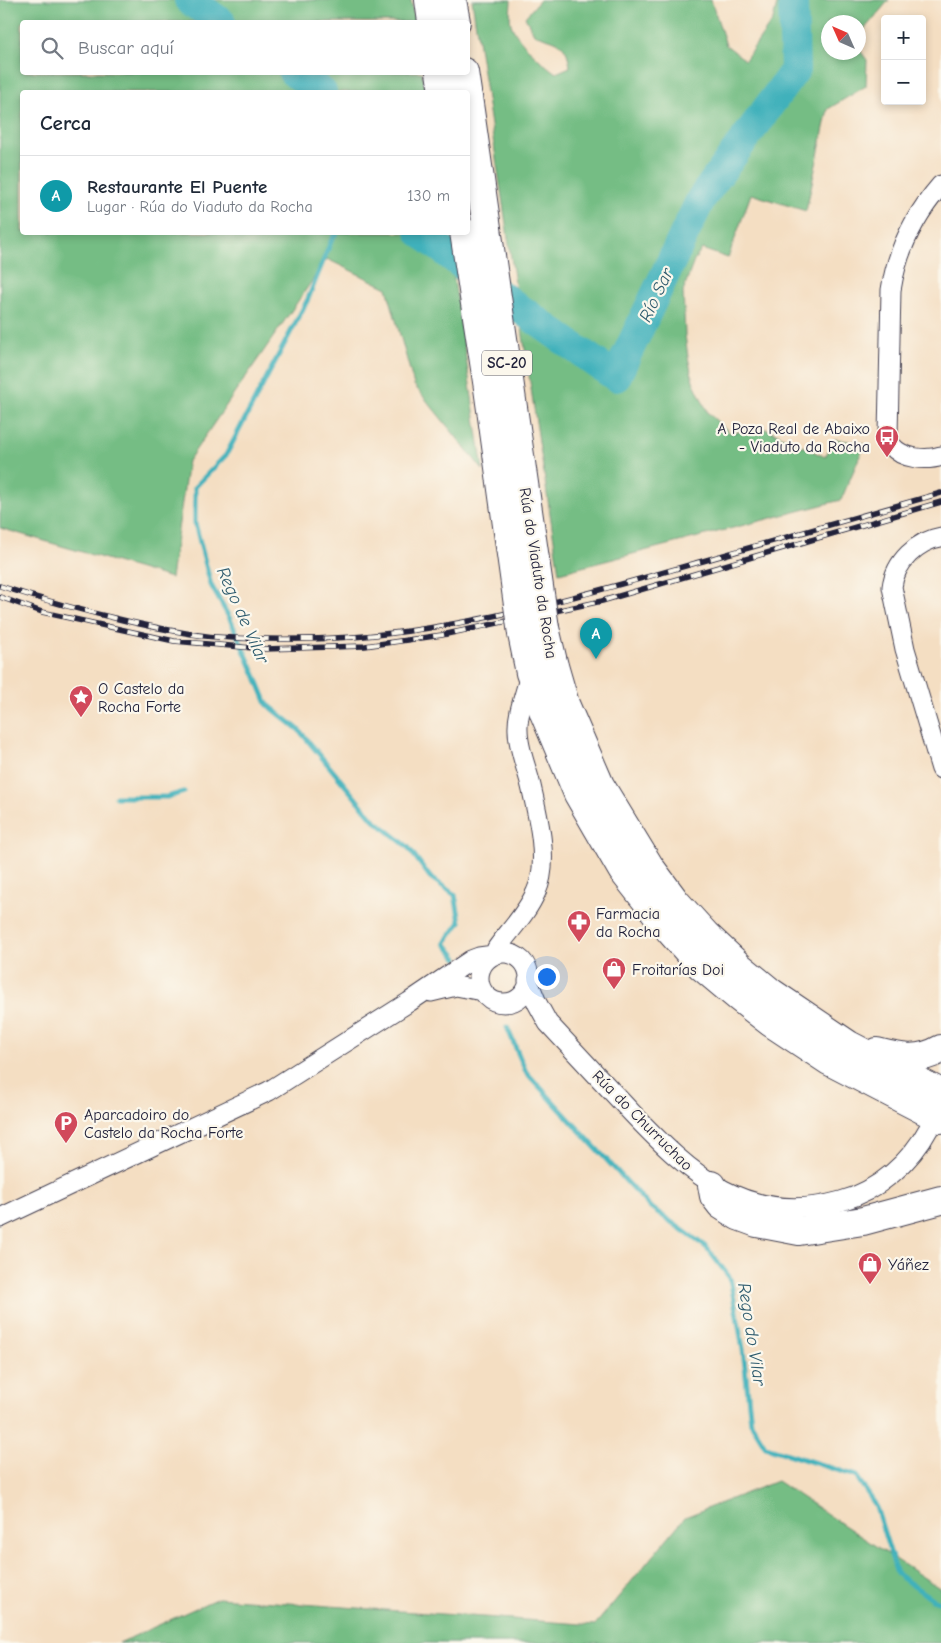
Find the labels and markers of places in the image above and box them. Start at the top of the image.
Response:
place label: A Poza Real de Abaixo - Viaduto da Rocha [717,420,870,456]
bus stop icon: A Poza Real de Abaixo - Viaduto da Rocha [874,424,900,458]
pin: A [580,618,612,659]
place label: O Castelo da Rocha Forte [98,680,185,716]
place icon: O Castelo da Rocha Forte [68,684,94,718]
place label: Farmacia da Rocha [596,905,660,941]
pharmacy icon: Farmacia da Rocha [566,909,592,943]
shop icon: Froitarías Doi [601,956,627,990]
place label: Froitarías Doi [632,961,724,979]
place label: Aparcadoiro do Castelo da Rocha Forte [84,1106,243,1142]
parking icon: Aparcadoiro do Castelo da Rocha Forte [53,1110,79,1144]
shop icon: Yáñez [857,1251,883,1285]
place label: Yáñez [888,1256,929,1274]

